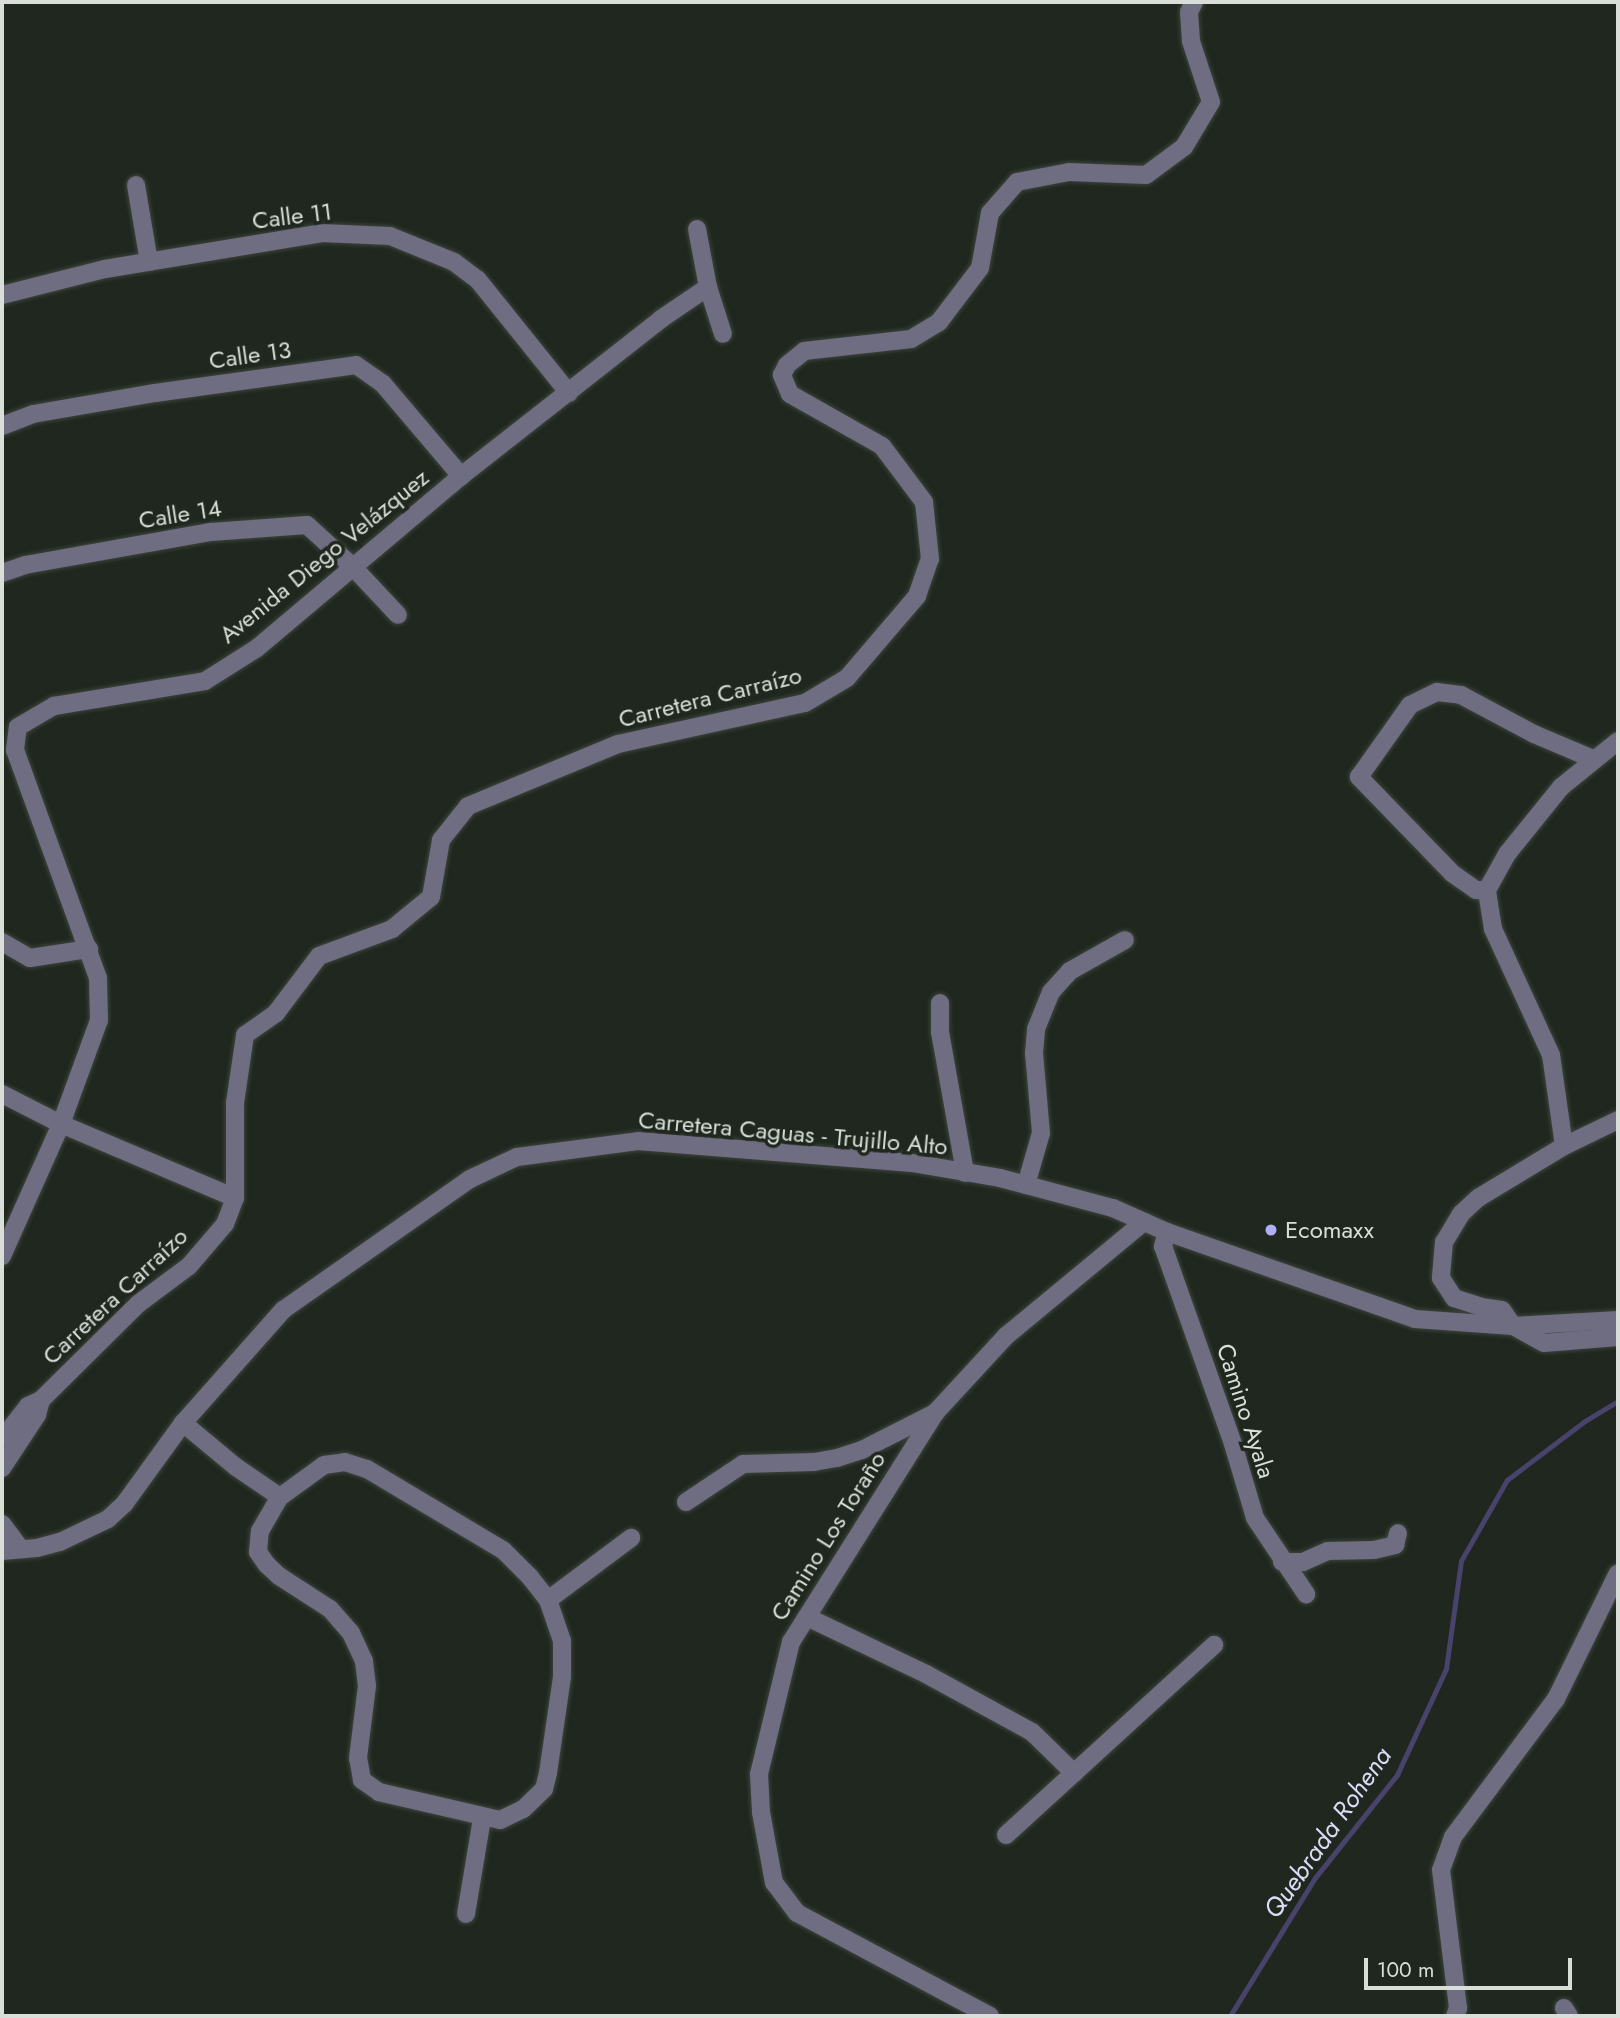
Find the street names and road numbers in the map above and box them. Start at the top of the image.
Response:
street label: Calle 11 [250,197,334,235]
street label: Calle 13 [207,335,293,375]
street label: Avenida Diego Velázquez [214,463,434,649]
street label: Calle 14 [137,493,223,535]
street label: Carretera Carraízo [616,660,804,734]
street label: Carretera Caguas - Trujillo Alto [637,1105,949,1161]
street label: Carretera Carraízo [37,1222,193,1370]
street label: Camino Ayala [1211,1340,1281,1482]
street label: Camino Los Toraño [764,1446,892,1626]

